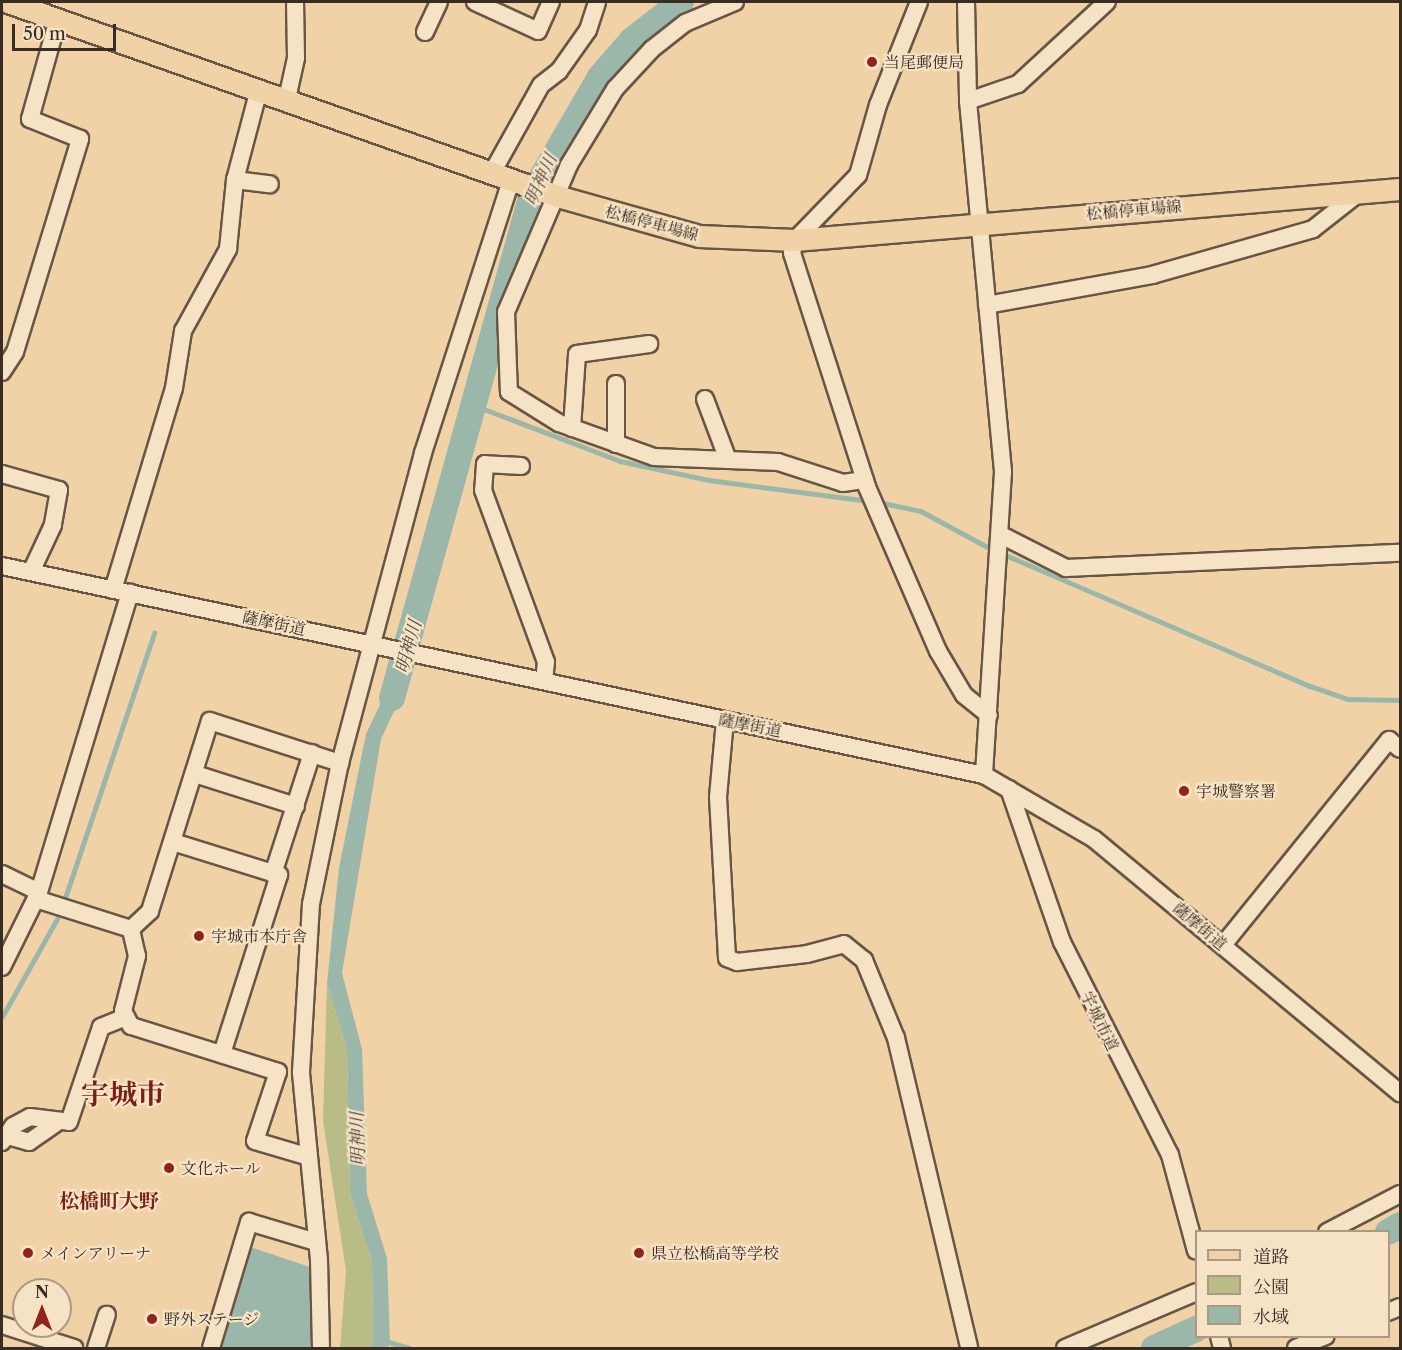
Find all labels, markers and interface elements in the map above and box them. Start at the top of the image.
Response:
scale bar [15,12,118,50]
text: 50 m [23,23,66,45]
place label: 当尾郵便局 [884,52,964,72]
marker: 当尾郵便局 [865,55,879,69]
water label: 明神川 [520,151,562,209]
street label: 松橋停車場線 [1085,196,1183,224]
street label: 松橋停車場線 [603,201,701,245]
street label: 薩摩街道 [241,607,307,639]
water label: 明神川 [392,618,426,676]
street label: 薩摩街道 [717,709,783,741]
place label: 宇城警察署 [1196,781,1276,801]
marker: 宇城警察署 [1177,784,1191,798]
street label: 薩摩街道 [1169,898,1231,954]
place label: 宇城市本庁舎 [211,926,307,946]
marker: 宇城市本庁舎 [192,929,206,943]
street label: 宇城市道 [1077,988,1123,1054]
district label: 宇城市 [81,1077,165,1111]
water label: 明神川 [346,1112,370,1166]
place label: 文化ホール [181,1158,261,1178]
marker: 文化ホール [162,1161,176,1175]
district label: 松橋町大野 [59,1189,159,1213]
legend [1195,1230,1390,1338]
place label: メインアリーナ [40,1243,152,1263]
place label: 県立松橋高等学校 [651,1243,779,1263]
marker: メインアリーナ [21,1246,35,1260]
marker: 県立松橋高等学校 [632,1246,646,1260]
text: 道路 [1253,1246,1289,1268]
text: 公園 [1253,1276,1289,1298]
north arrow [12,1278,72,1338]
text: N [35,1282,49,1302]
text: 水域 [1253,1306,1289,1328]
place label: 野外ステージ [164,1309,260,1329]
marker: 野外ステージ [145,1312,159,1326]

